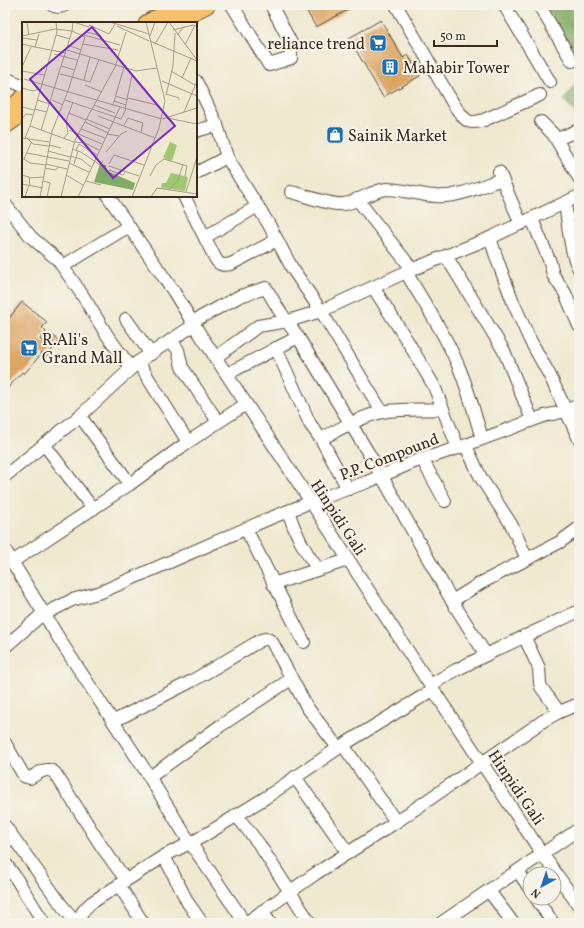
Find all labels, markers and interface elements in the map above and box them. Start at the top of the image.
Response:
inset map [22,22,197,197]
scale bar [434,22,497,48]
text: 50 m [440,29,466,45]
supermarket icon: reliance trend [368,33,388,53]
place label: reliance trend [267,34,365,56]
building icon: Mahabir Tower [380,57,400,77]
place label: Mahabir Tower [403,58,510,80]
shop icon: Sainik Market [325,125,345,145]
place label: Sainik Market [348,126,448,148]
place label: R.Ali's Grand Mall [42,330,123,370]
supermarket icon: R.Ali's Grand Mall [19,338,39,358]
street label: P.P. Compound [337,429,442,487]
street label: Hinpidi Gali [304,476,370,561]
street label: Hinpidi Gali [482,746,549,830]
north arrow [522,866,562,906]
text: N [529,884,544,901]

